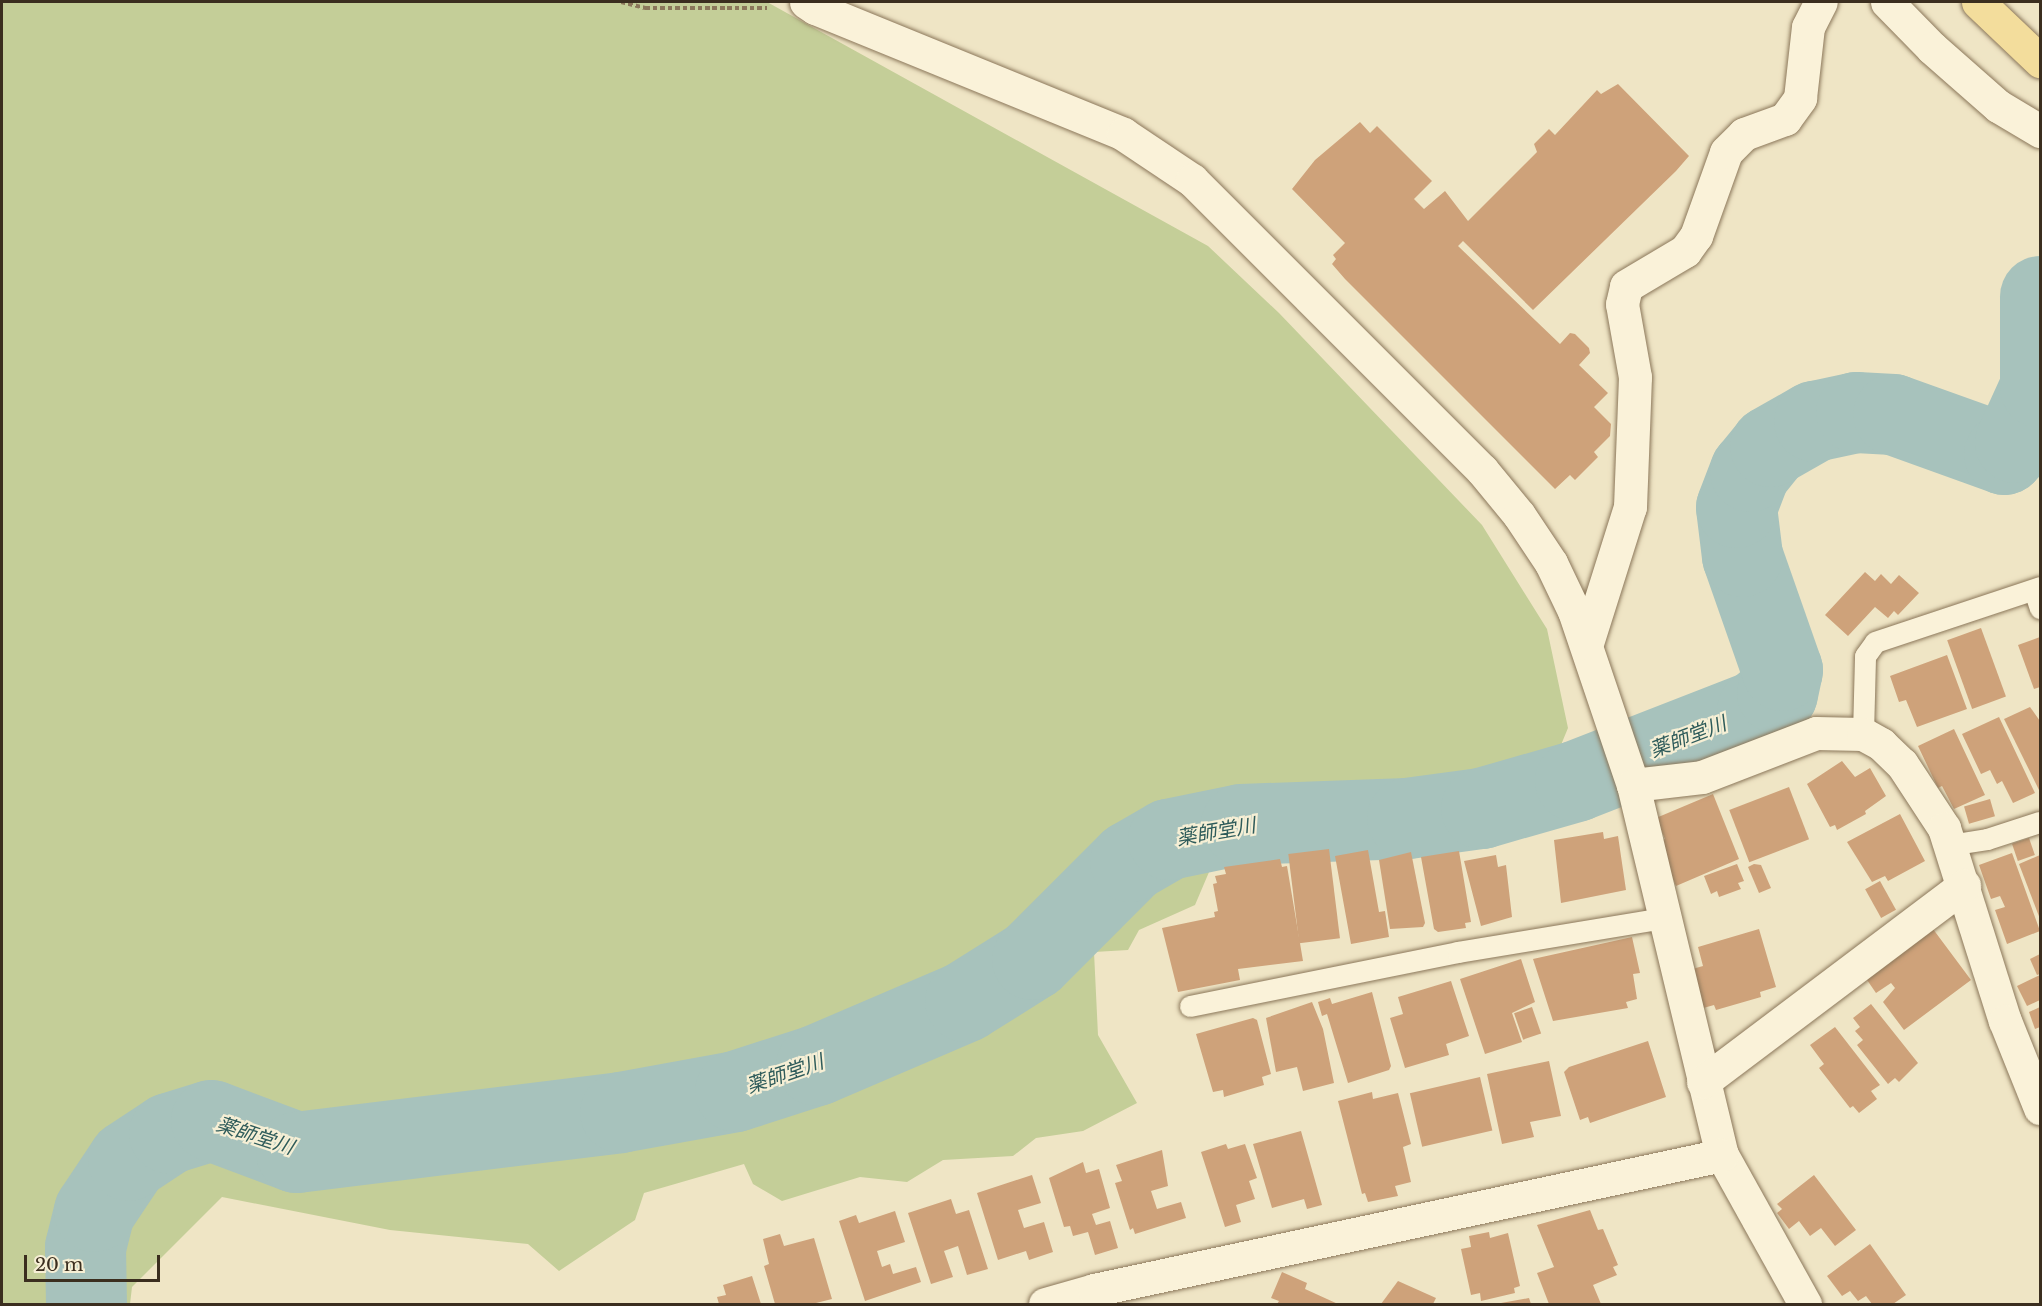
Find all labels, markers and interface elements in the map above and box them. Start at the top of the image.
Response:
water label: 薬師堂川 [1646,711,1730,763]
water label: 薬師堂川 [1175,813,1257,851]
water label: 薬師堂川 [743,1050,827,1098]
water label: 薬師堂川 [213,1112,297,1160]
scale bar [27,1243,164,1281]
text: 20 m [35,1254,83,1276]

